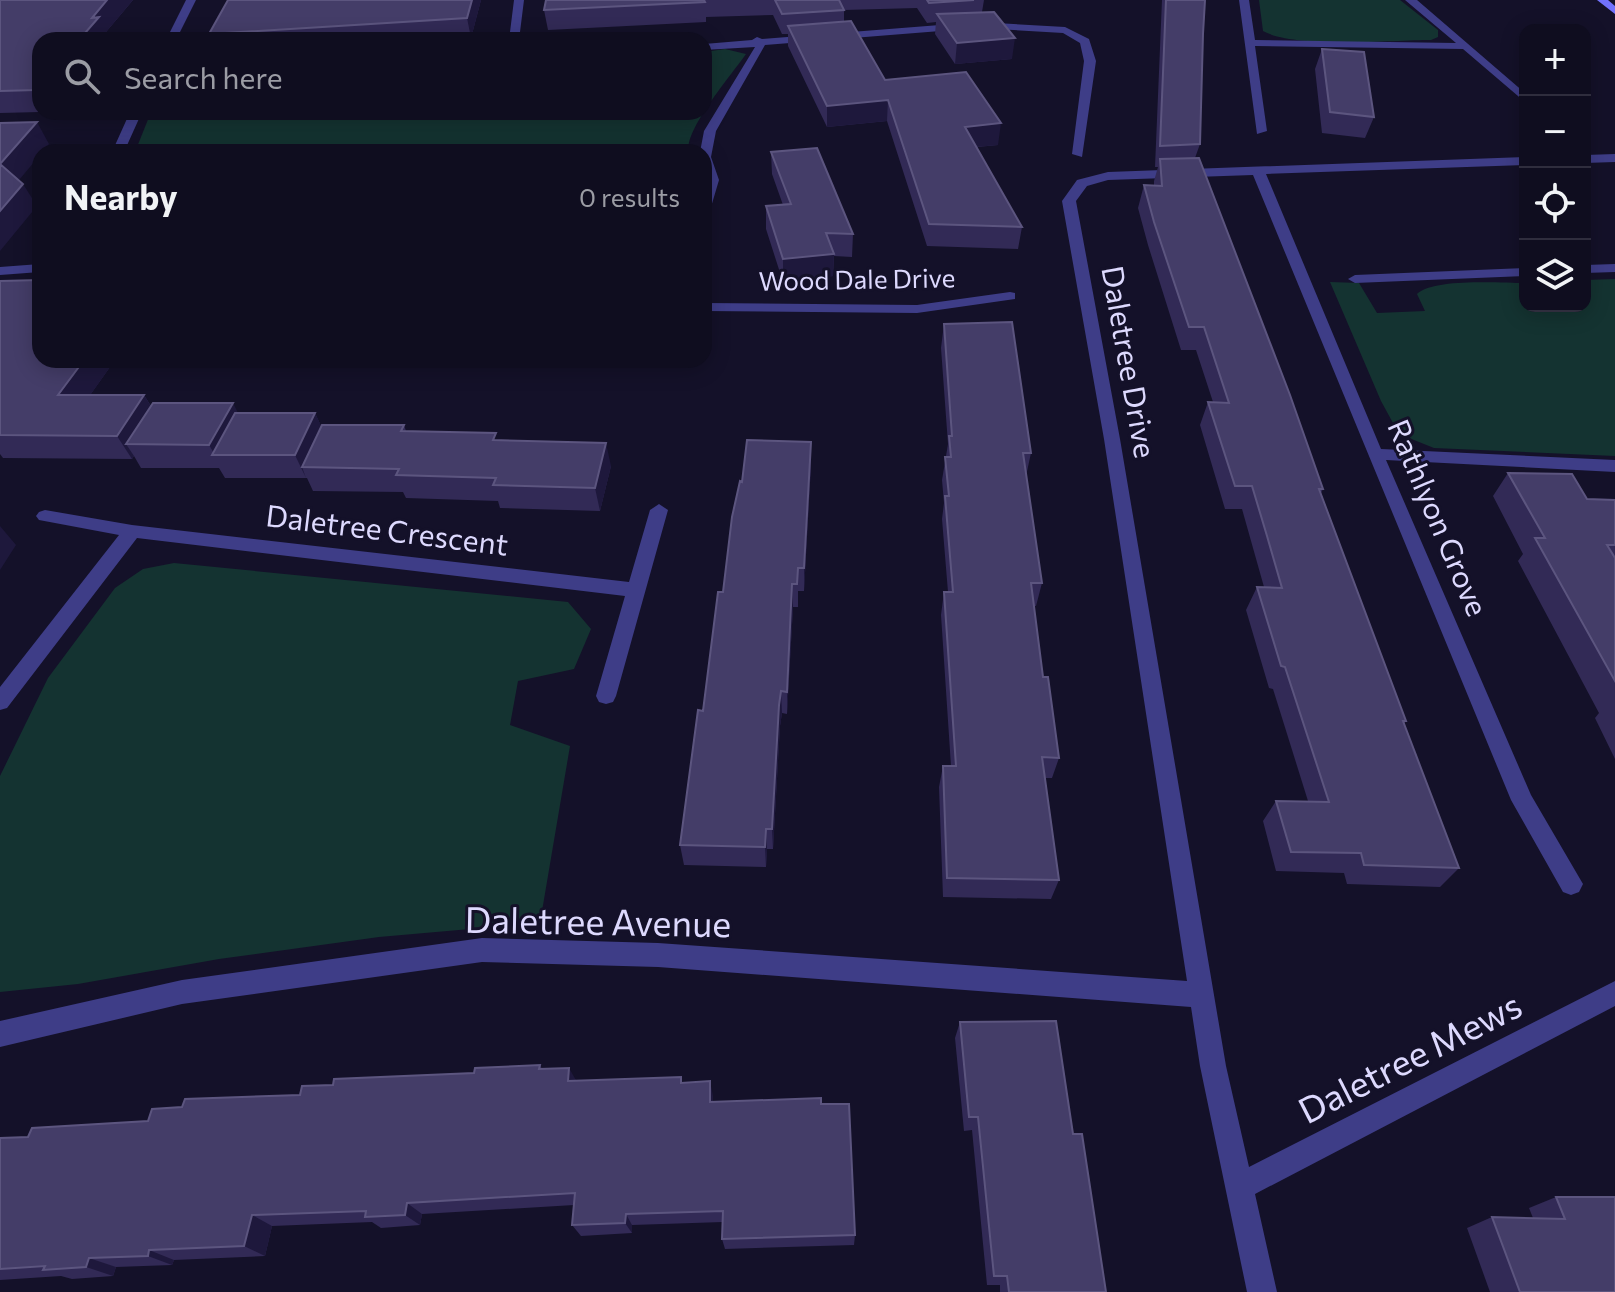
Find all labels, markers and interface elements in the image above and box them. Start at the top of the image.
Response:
map controls [1519,24,1591,312]
button: + [1519,24,1591,96]
search box [32,32,712,120]
icon: search [60,54,104,98]
text: Search here [124,58,283,95]
button: − [1519,96,1591,168]
button: locate [1519,168,1591,240]
text: Nearby [64,175,178,217]
text: 0 results [579,181,680,212]
button: layers [1519,240,1591,312]
street label: Wood Dale Drive [758,261,956,296]
street label: Daletree Drive [1095,263,1166,461]
street label: Rathlyon Grove [1381,413,1497,621]
street label: Daletree Crescent [264,495,511,562]
street label: Daletree Avenue [464,896,732,944]
street label: Daletree Mews [1290,981,1528,1131]

